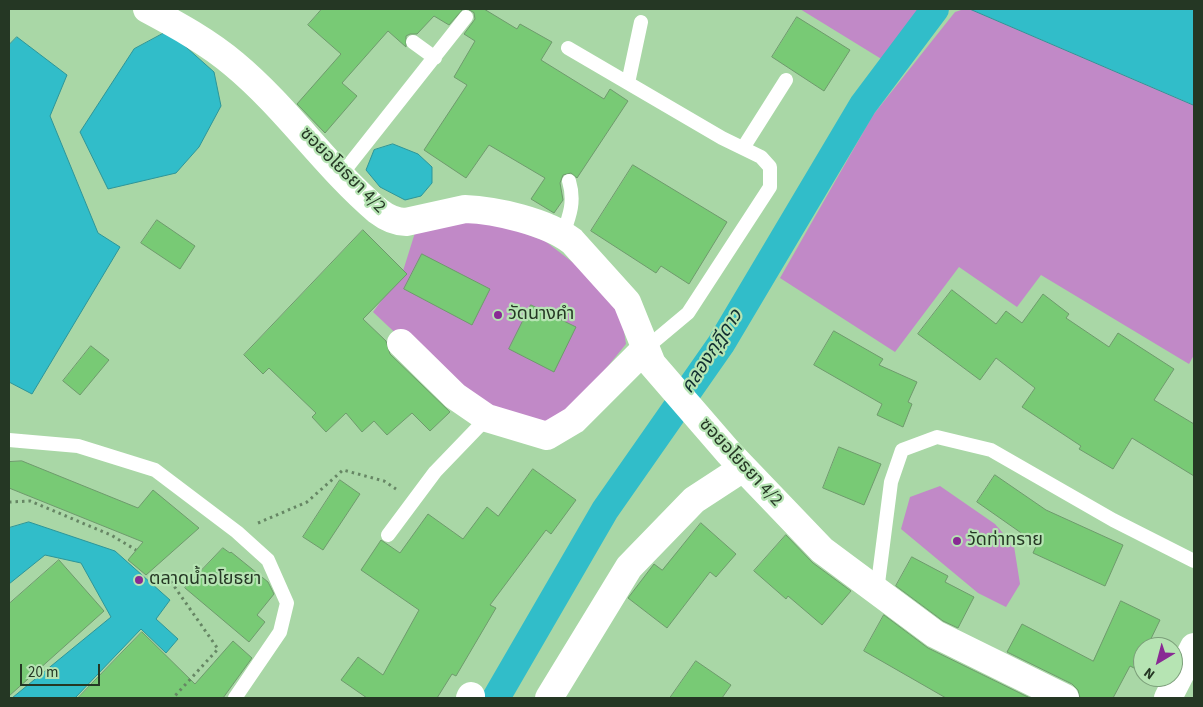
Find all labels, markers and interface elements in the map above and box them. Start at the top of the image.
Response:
street label: ซอยอโยธยา 4/2 [295,124,389,218]
place label: วัดนางคำ [508,304,574,326]
water label: คลองกุฎีดาว [678,306,748,398]
marker: วัดนางคำ [492,309,504,321]
street label: ซอยอโยธยา 4/2 [694,414,786,512]
place label: วัดท่าทราย [967,530,1043,552]
marker: วัดท่าทราย [951,535,963,547]
place label: ตลาดน้ำอโยธยา [149,569,261,591]
marker: ตลาดน้ำอโยธยา [133,574,145,586]
north arrow [1133,637,1183,687]
scale bar [22,654,102,686]
text: 20 m [28,662,58,683]
text: N [1140,662,1159,684]

